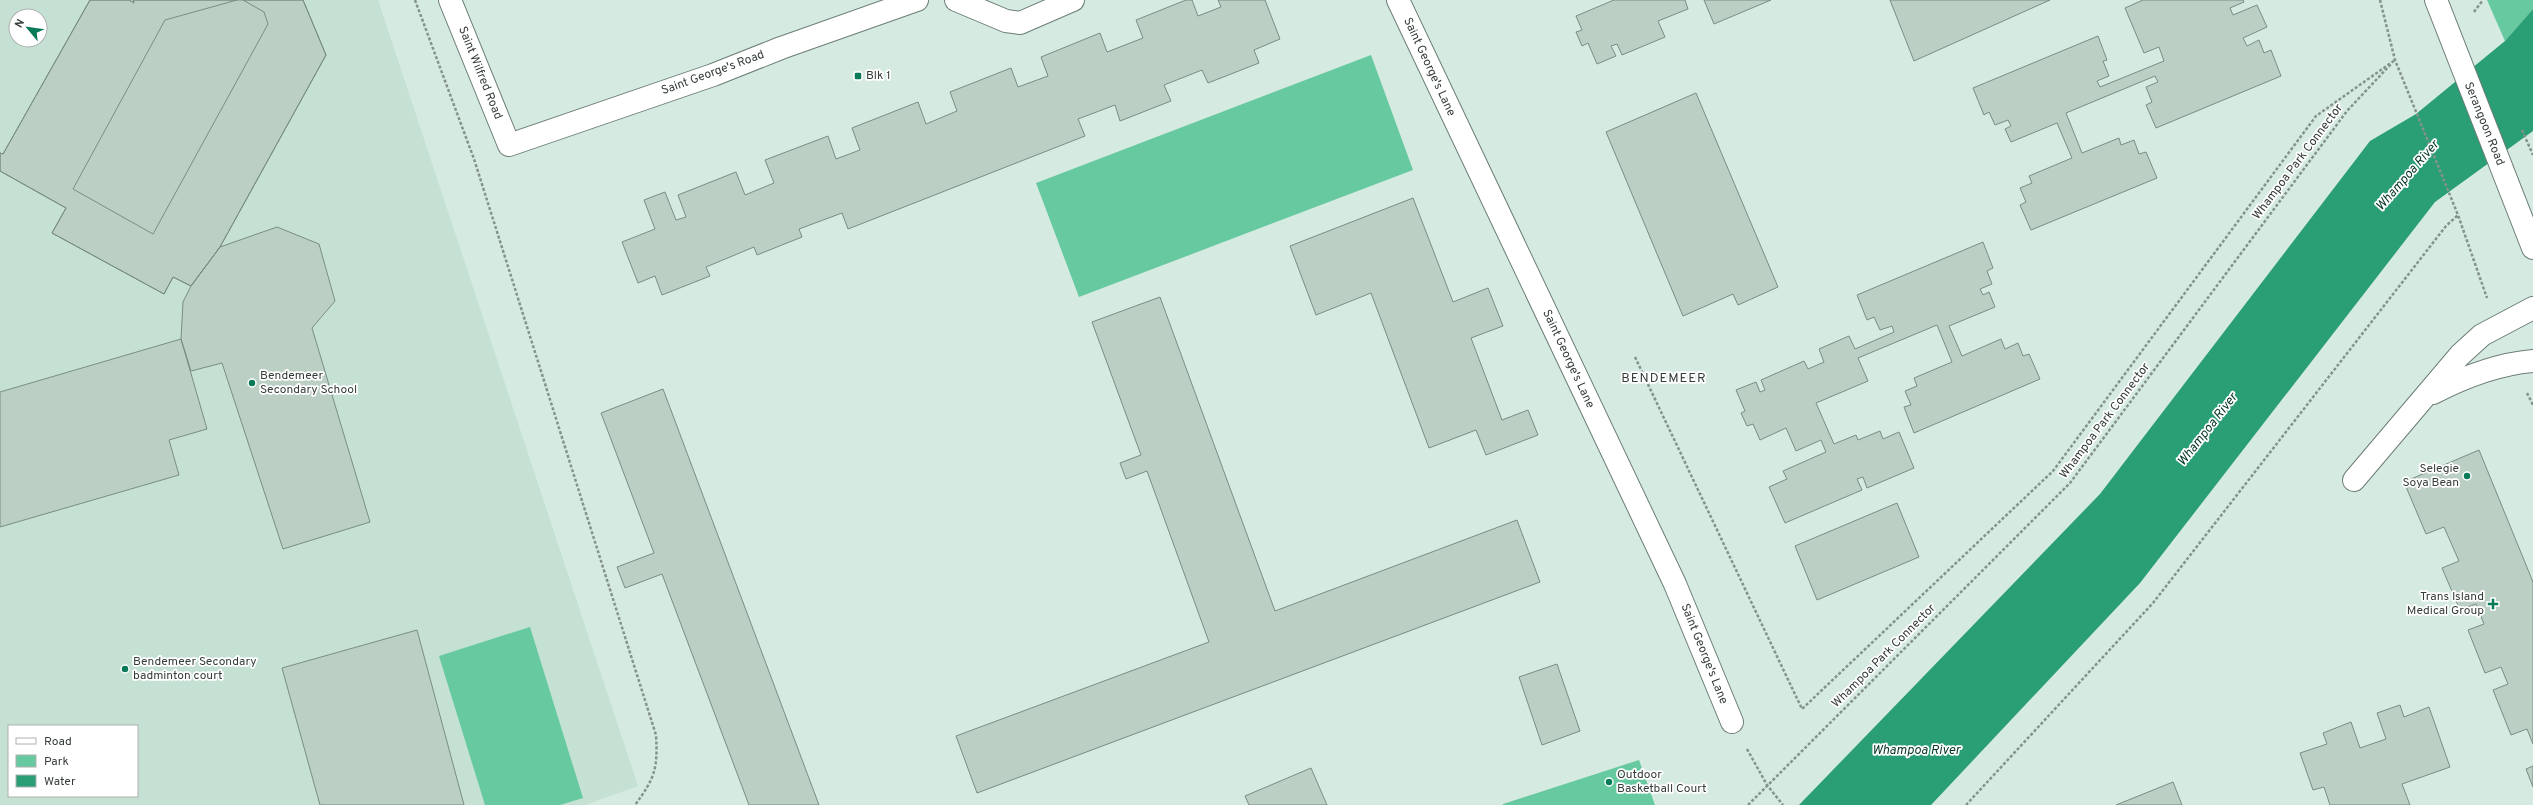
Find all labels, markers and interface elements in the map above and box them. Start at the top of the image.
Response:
north arrow [8,8,48,48]
street label: Saint George's Lane [1399,15,1459,119]
text: N [12,17,28,30]
street label: Saint Wilfred Road [454,24,506,122]
street label: Saint George's Road [659,47,767,99]
place label: Blk 1 [866,68,891,84]
marker: Blk 1 [853,71,863,81]
street label: Serangoon Road [2460,80,2508,168]
street label: Whampoa Park Connector [2249,101,2347,223]
water label: Whampoa River [2373,137,2444,215]
street label: Saint George's Lane [1538,307,1598,411]
street label: Whampoa Park Connector [2056,360,2154,482]
place label: Bendemeer Secondary School [260,368,357,398]
district label: BENDEMEER [1621,371,1707,387]
marker: Bendemeer Secondary School [247,378,257,388]
water label: Whampoa River [2175,389,2242,470]
place label: Selegie Soya Bean [2403,461,2459,491]
marker: Selegie Soya Bean [2462,471,2472,481]
place label: Trans Island Medical Group [2407,589,2484,619]
marker: Trans Island Medical Group [2487,598,2499,610]
street label: Whampoa Park Connector [1829,600,1940,711]
street label: Saint George's Lane [1677,601,1731,707]
place label: Bendemeer Secondary badminton court [133,654,257,684]
marker: Bendemeer Secondary badminton court [120,664,130,674]
legend [8,725,138,797]
text: Road [44,734,72,750]
water label: Whampoa River [1872,743,1961,759]
text: Park [44,754,69,770]
place label: Outdoor Basketball Court [1617,767,1707,797]
text: Water [44,774,76,790]
marker: Outdoor Basketball Court [1604,777,1614,787]

